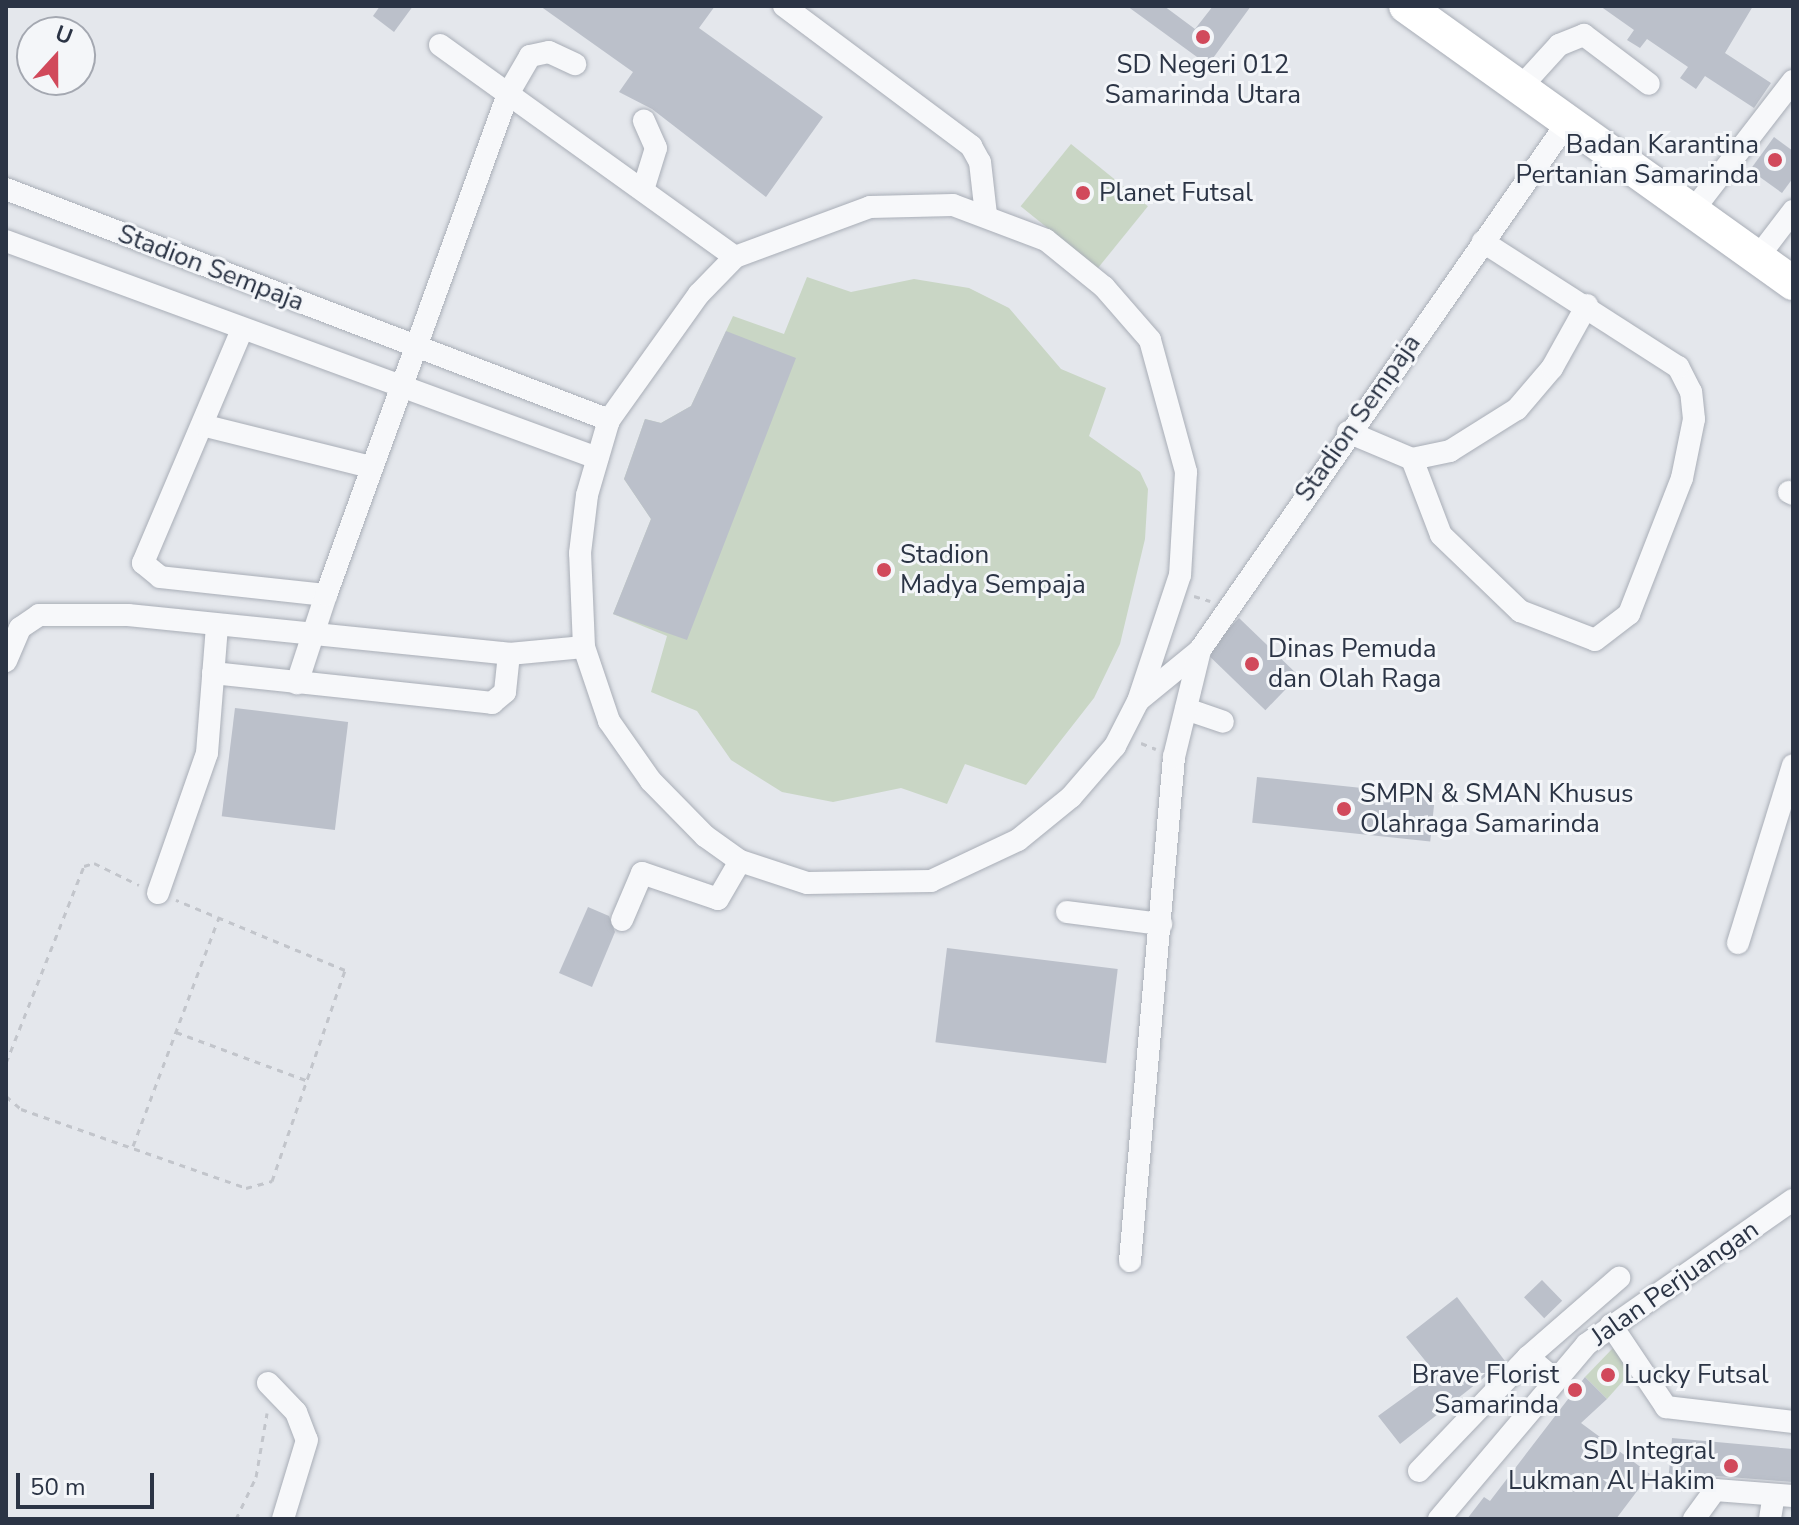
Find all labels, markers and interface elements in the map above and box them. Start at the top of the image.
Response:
north arrow [16,16,96,96]
text: U [51,19,77,52]
marker: SD Negeri 012 Samarinda Utara [1194,28,1212,46]
place label: SD Negeri 012 Samarinda Utara [1105,49,1301,110]
place label: Badan Karantina Pertanian Samarinda [1516,129,1759,190]
marker: Badan Karantina Pertanian Samarinda [1766,151,1784,169]
place label: Planet Futsal [1099,177,1253,209]
marker: Planet Futsal [1074,184,1092,202]
street label: Stadion Sempaja [114,218,308,318]
street label: Stadion Sempaja [1289,328,1427,508]
place label: Stadion Madya Sempaja [900,539,1086,600]
marker: Stadion Madya Sempaja [875,561,893,579]
place label: Dinas Pemuda dan Olah Raga [1268,633,1441,694]
marker: Dinas Pemuda dan Olah Raga [1243,655,1261,673]
place label: SMPN & SMAN Khusus Olahraga Samarinda [1360,778,1634,840]
marker: SMPN & SMAN Khusus Olahraga Samarinda [1335,800,1353,818]
street label: Jalan Perjuangan [1585,1214,1765,1352]
place label: Brave Florist Samarinda [1412,1359,1559,1420]
place label: Lucky Futsal [1624,1359,1769,1391]
marker: Lucky Futsal [1599,1366,1617,1384]
marker: Brave Florist Samarinda [1566,1381,1584,1399]
place label: SD Integral Lukman Al Hakim [1508,1435,1715,1496]
scale bar [20,1457,158,1507]
marker: SD Integral Lukman Al Hakim [1722,1457,1740,1475]
text: 50 m [30,1471,86,1503]

